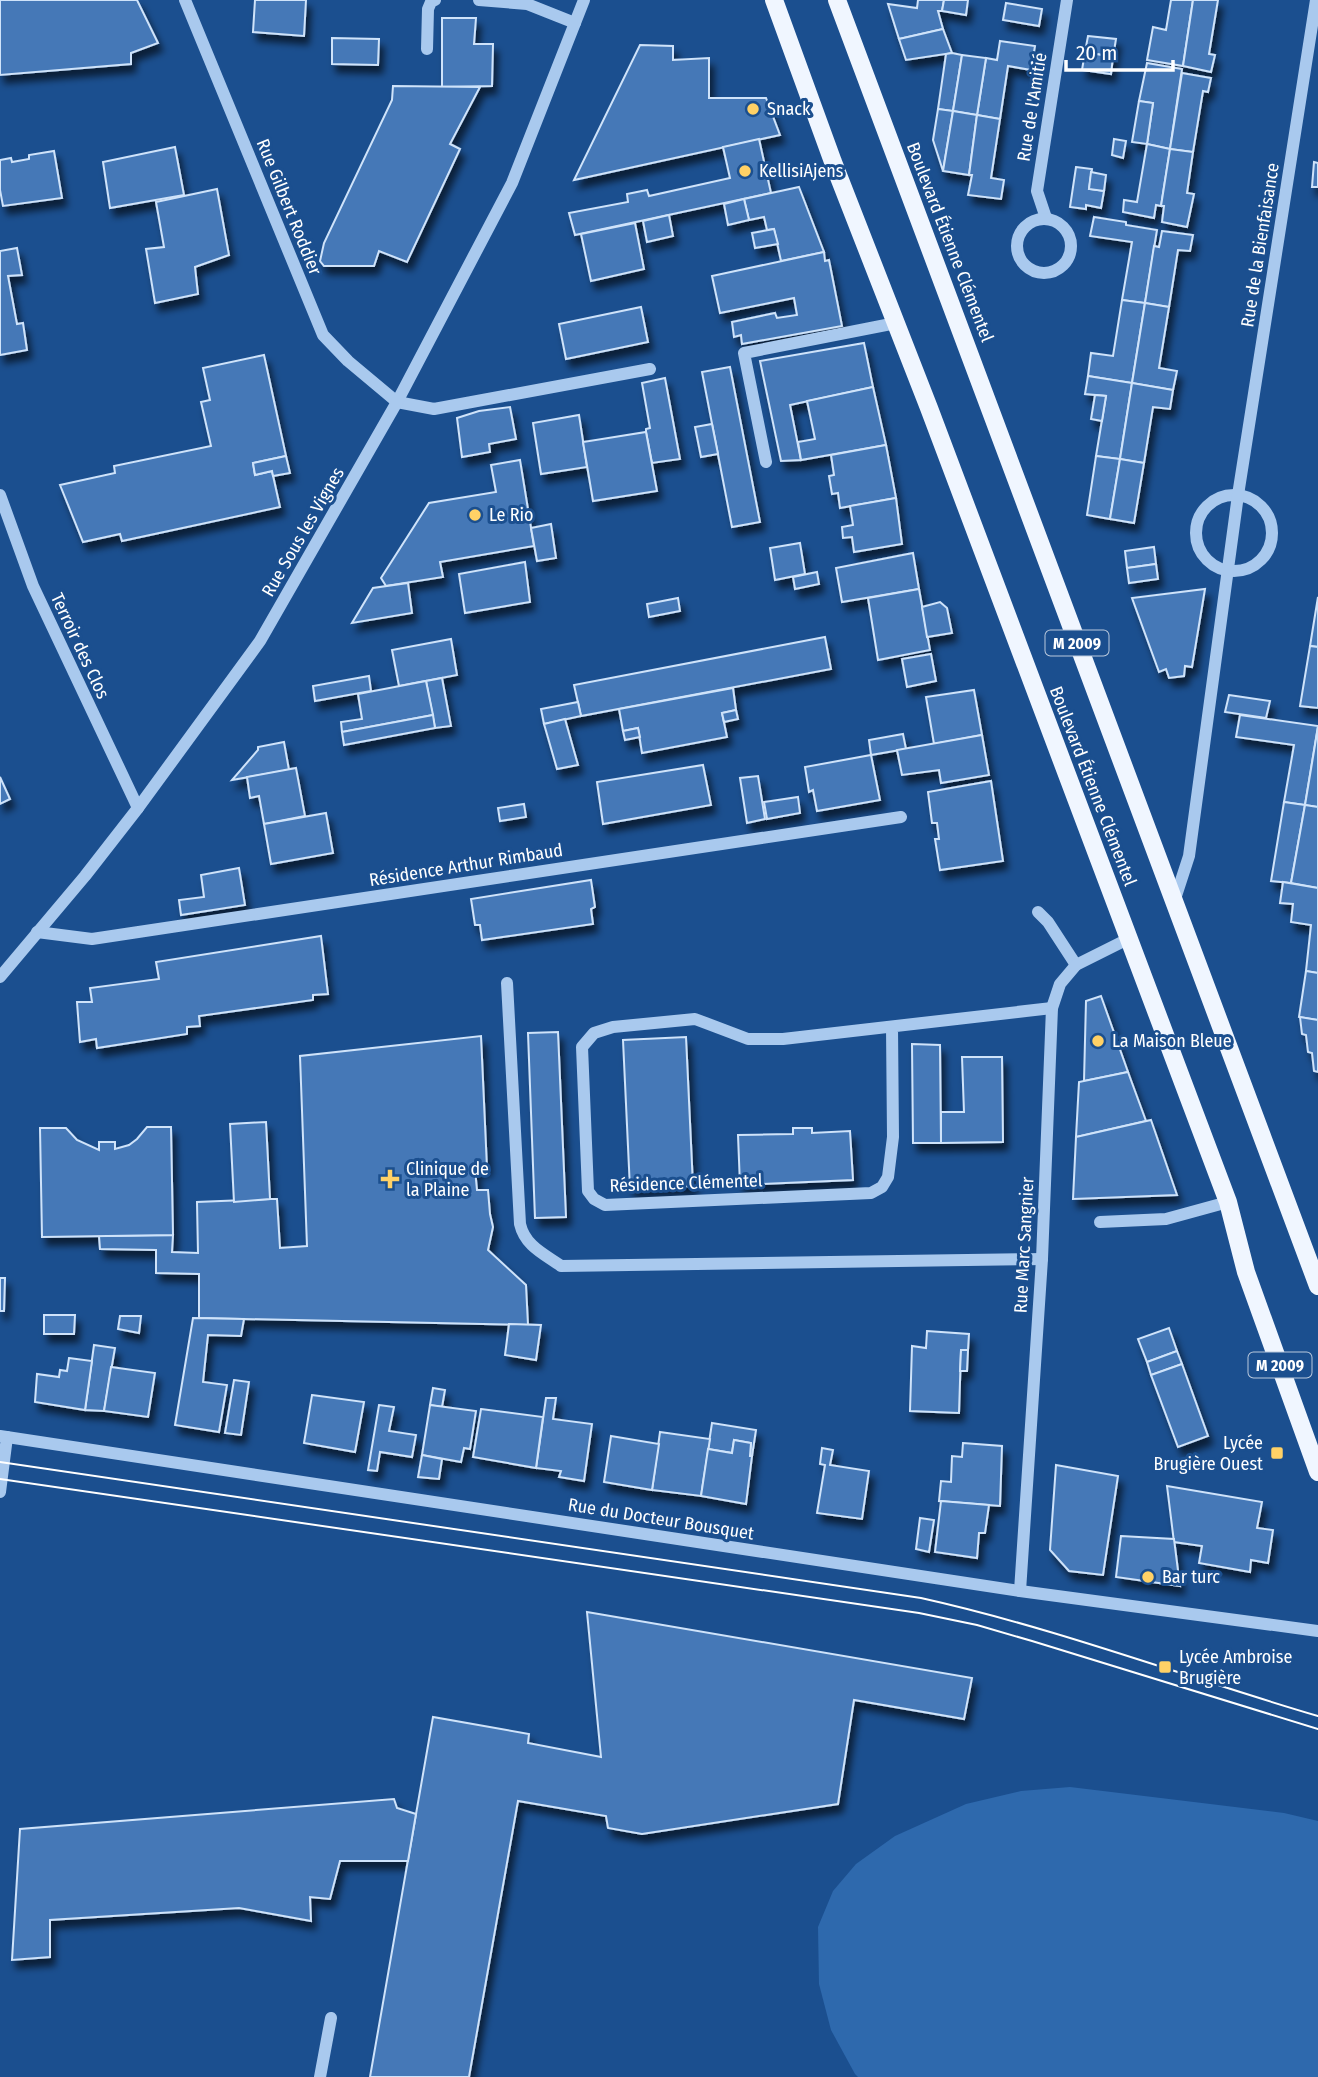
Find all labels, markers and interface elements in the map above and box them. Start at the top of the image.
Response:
scale bar [1066,28,1173,72]
text: 20 m [1076,40,1117,66]
street label: Rue de l'Amitié [1013,51,1051,163]
place label: Snack [767,98,811,120]
marker: Snack [745,101,761,117]
street label: Rue Gilbert Roddier [252,136,327,279]
street label: Boulevard Étienne Clémentel [902,139,999,345]
place label: KellisiAjens [759,160,844,182]
street label: Rue de la Bienfaisance [1236,161,1284,329]
marker: KellisiAjens [737,163,753,179]
street label: Rue Sous les Vignes [257,463,349,601]
place label: Le Rio [489,504,534,526]
marker: Le Rio [467,507,483,523]
street label: Terroir des Clos [46,590,114,703]
road number: M 2009 [1046,630,1108,656]
street label: Boulevard Étienne Clémentel [1045,683,1142,889]
street label: Résidence Arthur Rimbaud [368,839,564,891]
place label: La Maison Bleue [1112,1030,1232,1052]
marker: La Maison Bleue [1090,1033,1106,1049]
place label: Clinique de la Plaine [406,1158,489,1201]
marker: Clinique de la Plaine [380,1169,400,1189]
street label: Résidence Clémentel [609,1169,763,1197]
street label: Rue Marc Sangnier [1009,1176,1039,1314]
road number: M 2009 [1248,1352,1312,1378]
place label: Lycée Brugière Ouest [1153,1432,1263,1475]
marker: Lycée Brugière Ouest [1269,1445,1285,1461]
street label: Rue du Docteur Bousquet [566,1493,756,1545]
place label: Bar turc [1162,1566,1220,1588]
marker: Bar turc [1140,1569,1156,1585]
place label: Lycée Ambroise Brugière [1179,1646,1292,1689]
marker: Lycée Ambroise Brugière [1157,1659,1173,1675]

